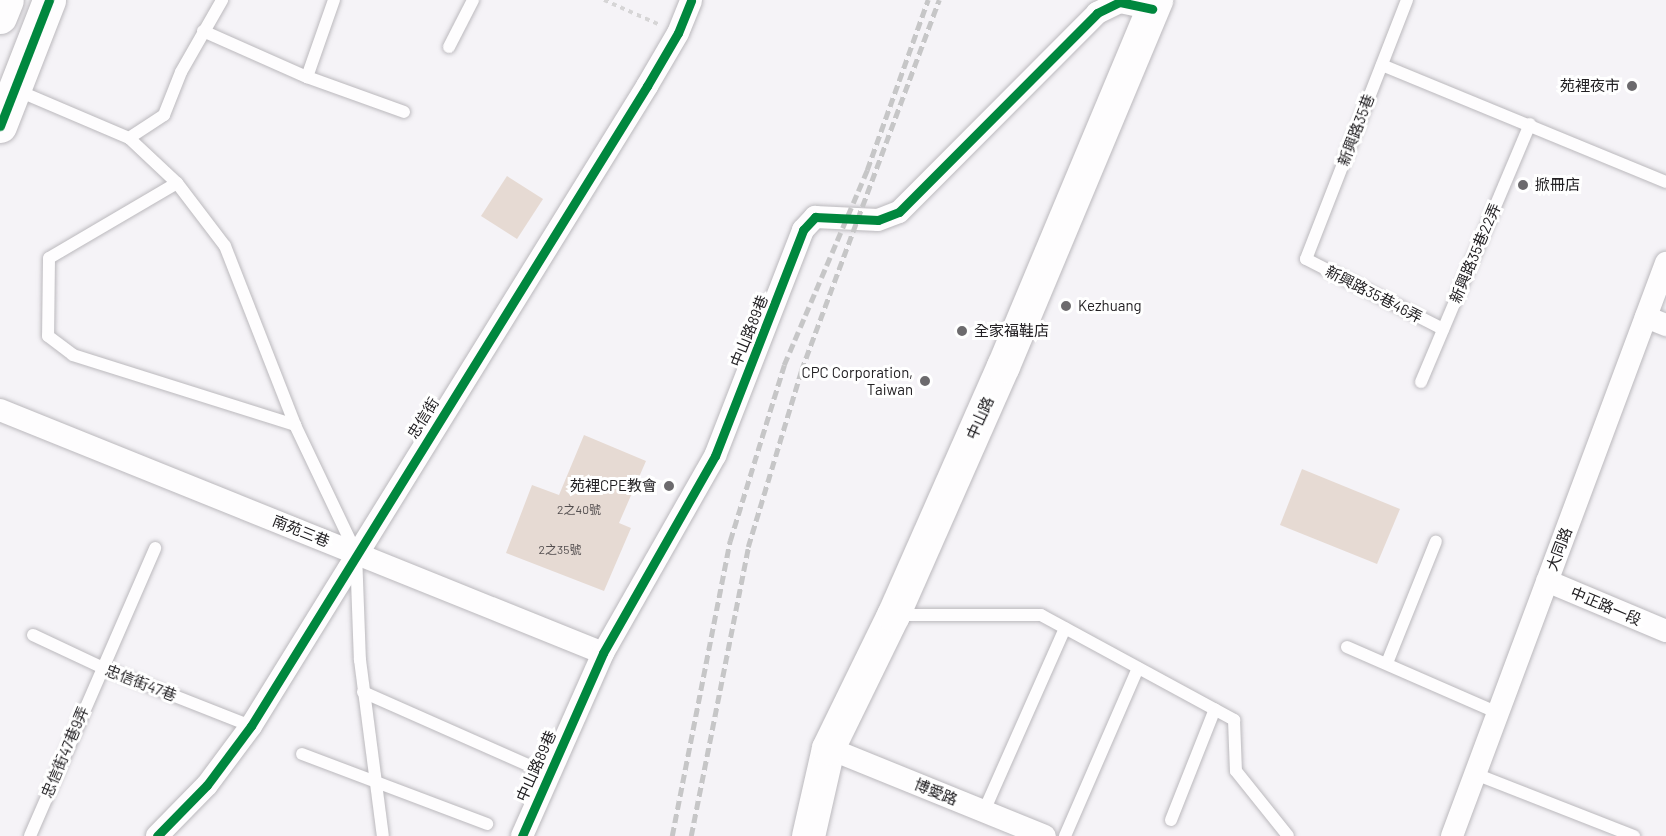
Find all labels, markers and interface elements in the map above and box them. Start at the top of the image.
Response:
place label: 苑裡夜市 [1560,77,1620,95]
marker: 苑裡夜市 [1625,79,1639,93]
street label: 新興路35巷 [1334,92,1378,168]
place label: 掀冊店 [1535,176,1580,194]
marker: 掀冊店 [1516,178,1530,192]
street label: 新興路35巷22弄 [1446,200,1504,306]
street label: 新興路35巷46弄 [1323,262,1425,326]
street label: 中山路89巷 [726,293,772,369]
place label: Kezhuang [1078,297,1142,315]
marker: Kezhuang [1059,299,1073,313]
place label: 全家福鞋店 [974,322,1049,340]
marker: 全家福鞋店 [955,324,969,338]
place label: CPC Corporation, Taiwan [802,363,913,398]
marker: CPC Corporation, Taiwan [918,374,932,388]
street label: 忠信街 [403,394,443,442]
street label: 中山路 [963,394,997,442]
place label: 苑裡CPE教會 [570,477,657,495]
marker: 苑裡CPE教會 [662,479,676,493]
house number: 2之40號 [557,503,601,517]
street label: 南苑三巷 [270,511,332,551]
street label: 大同路 [1543,525,1575,573]
house number: 2之35號 [539,543,581,557]
street label: 中正路一段 [1568,583,1644,629]
street label: 忠信街47巷 [103,661,179,705]
street label: 忠信街47巷9弄 [38,704,92,800]
street label: 中山路89巷 [512,728,560,804]
street label: 博愛路 [912,775,960,809]

